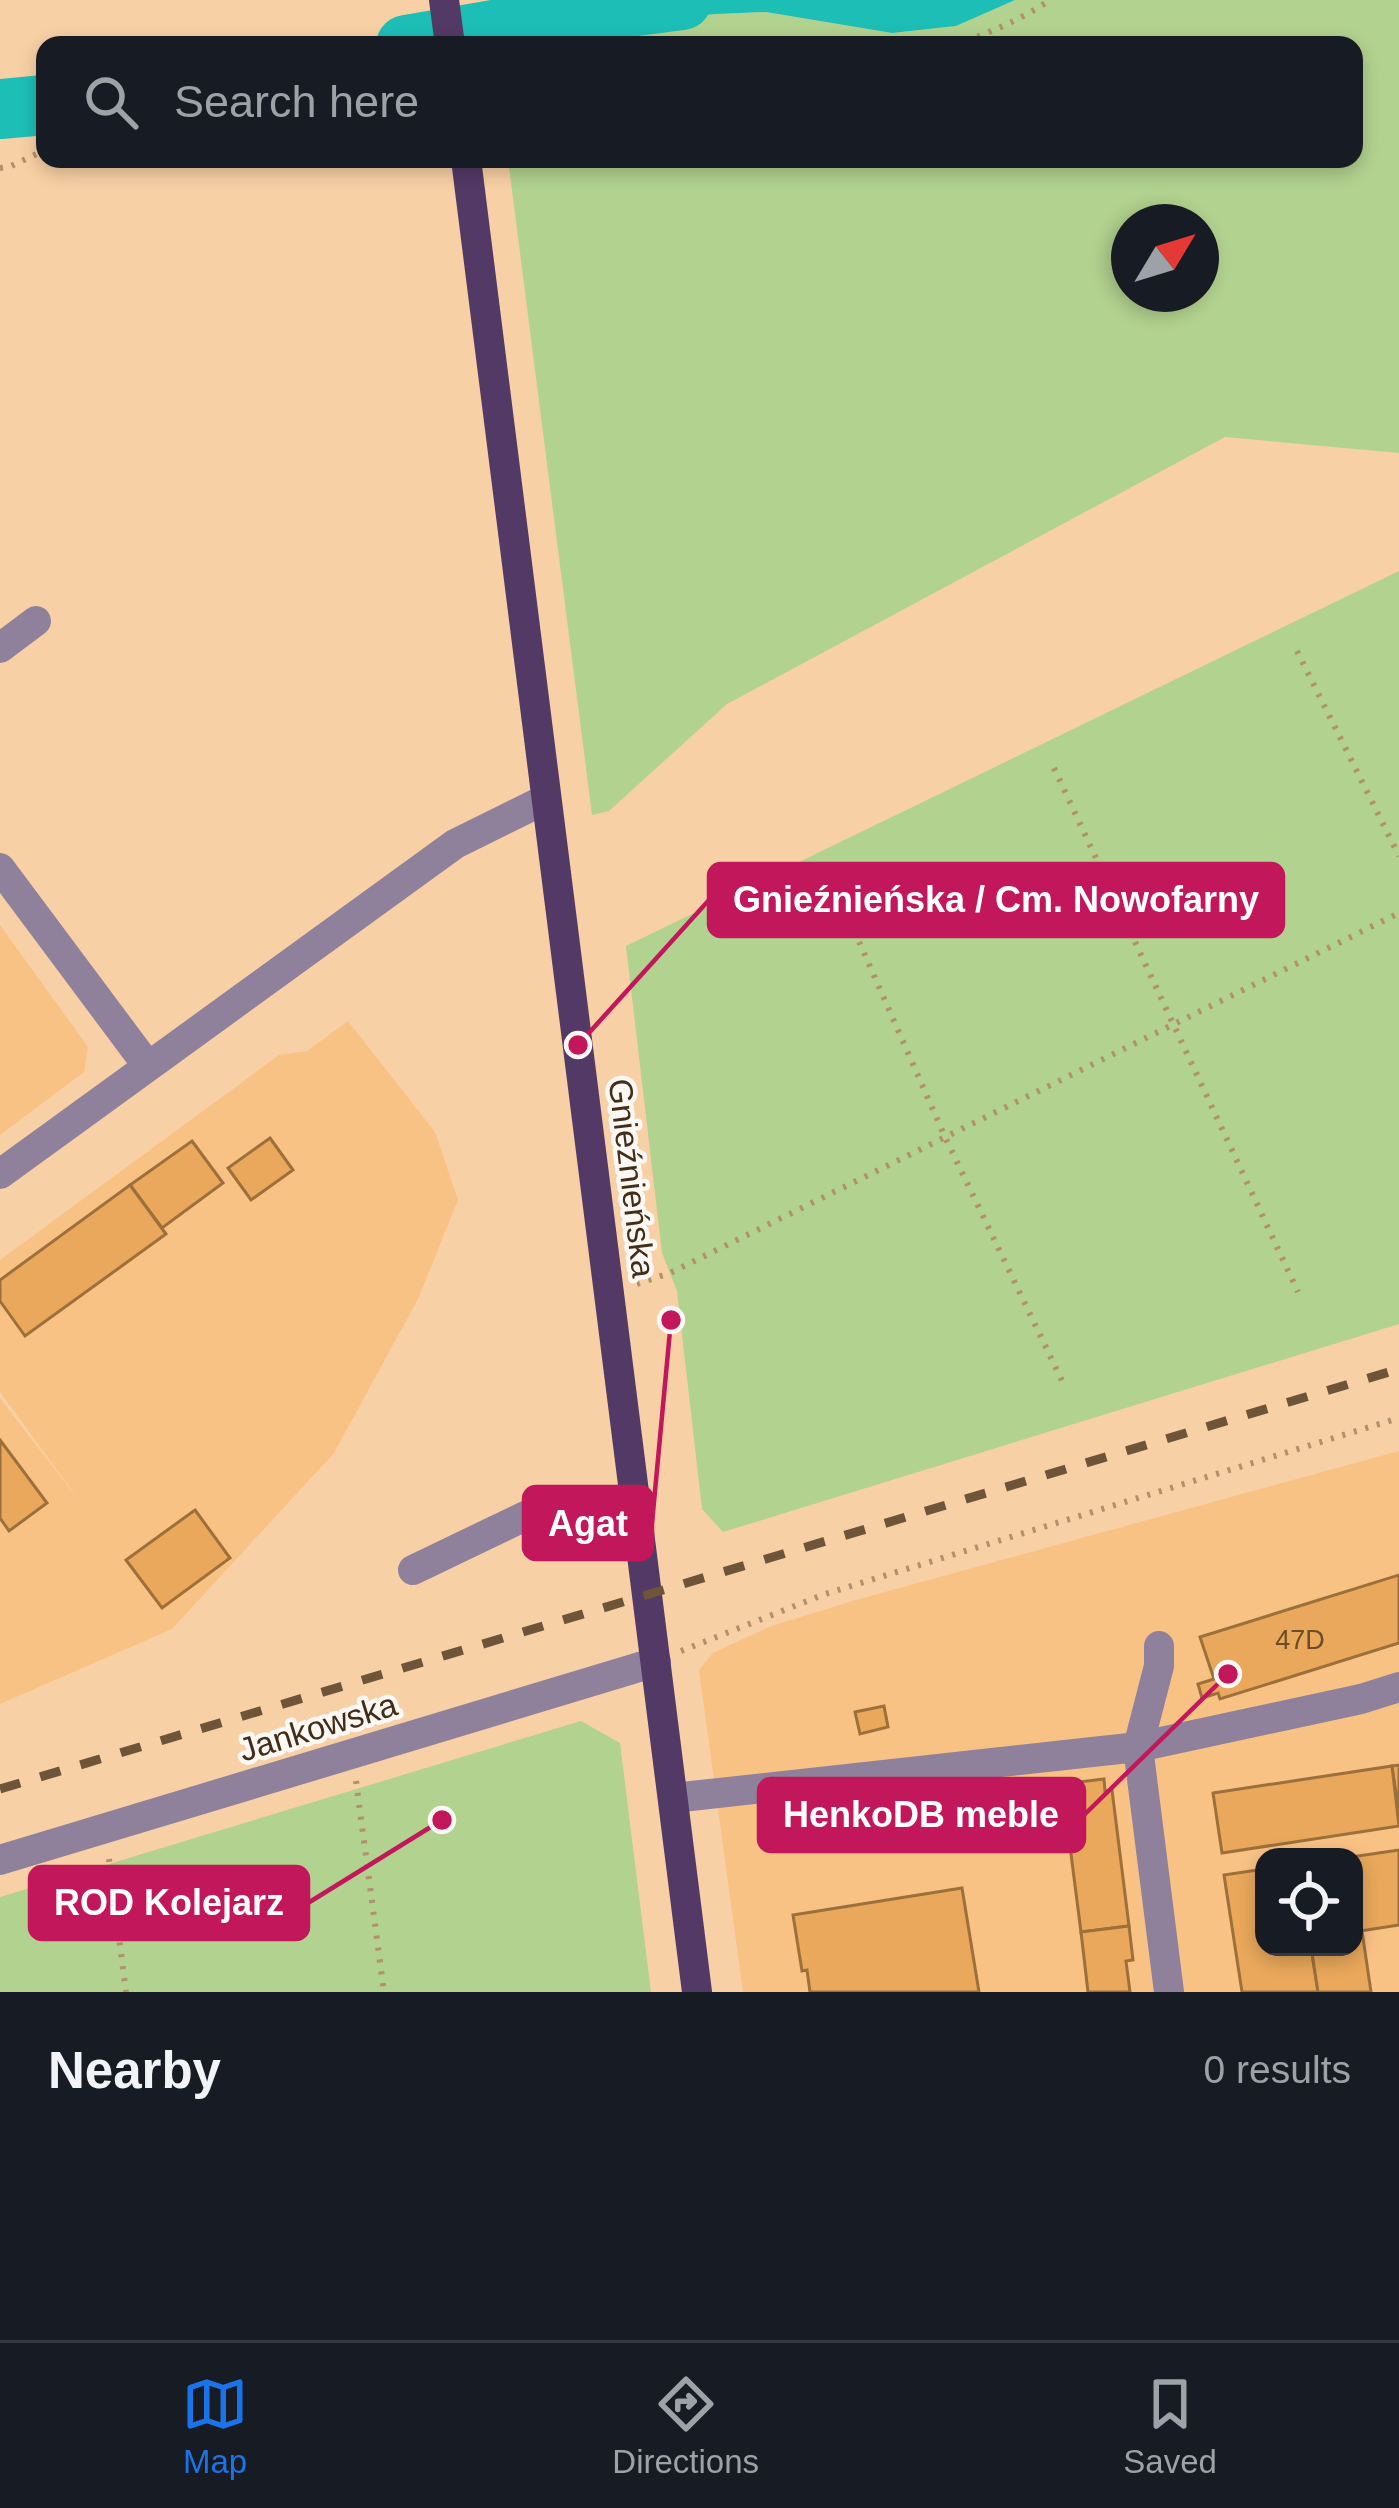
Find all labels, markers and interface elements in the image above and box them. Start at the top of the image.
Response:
search box [36,36,1363,168]
icon: search [78,69,144,135]
text: Search here [174,76,419,127]
north arrow [1111,204,1219,312]
callout: Gnieźnieńska / Cm. Nowofarny [709,864,1283,936]
text: Gnieźnieńska / Cm. Nowofarny [733,879,1259,920]
street label: Gnieźnieńska [601,1077,663,1280]
callout: Agat [524,1487,652,1559]
text: Agat [548,1503,628,1544]
house number: 47D [1275,1625,1325,1655]
street label: Jankowska [235,1685,402,1769]
callout: HenkoDB meble [759,1779,1084,1851]
text: HenkoDB meble [783,1794,1059,1835]
map controls [1255,1848,1363,1956]
button: locate [1255,1848,1363,1956]
callout: ROD Kolejarz [30,1867,308,1939]
text: ROD Kolejarz [54,1882,284,1923]
text: Nearby [48,2042,221,2099]
text: 0 results [1204,2048,1351,2091]
tab: Map [182,2371,248,2481]
tab: Directions [612,2371,759,2481]
tab: Saved [1123,2371,1217,2481]

